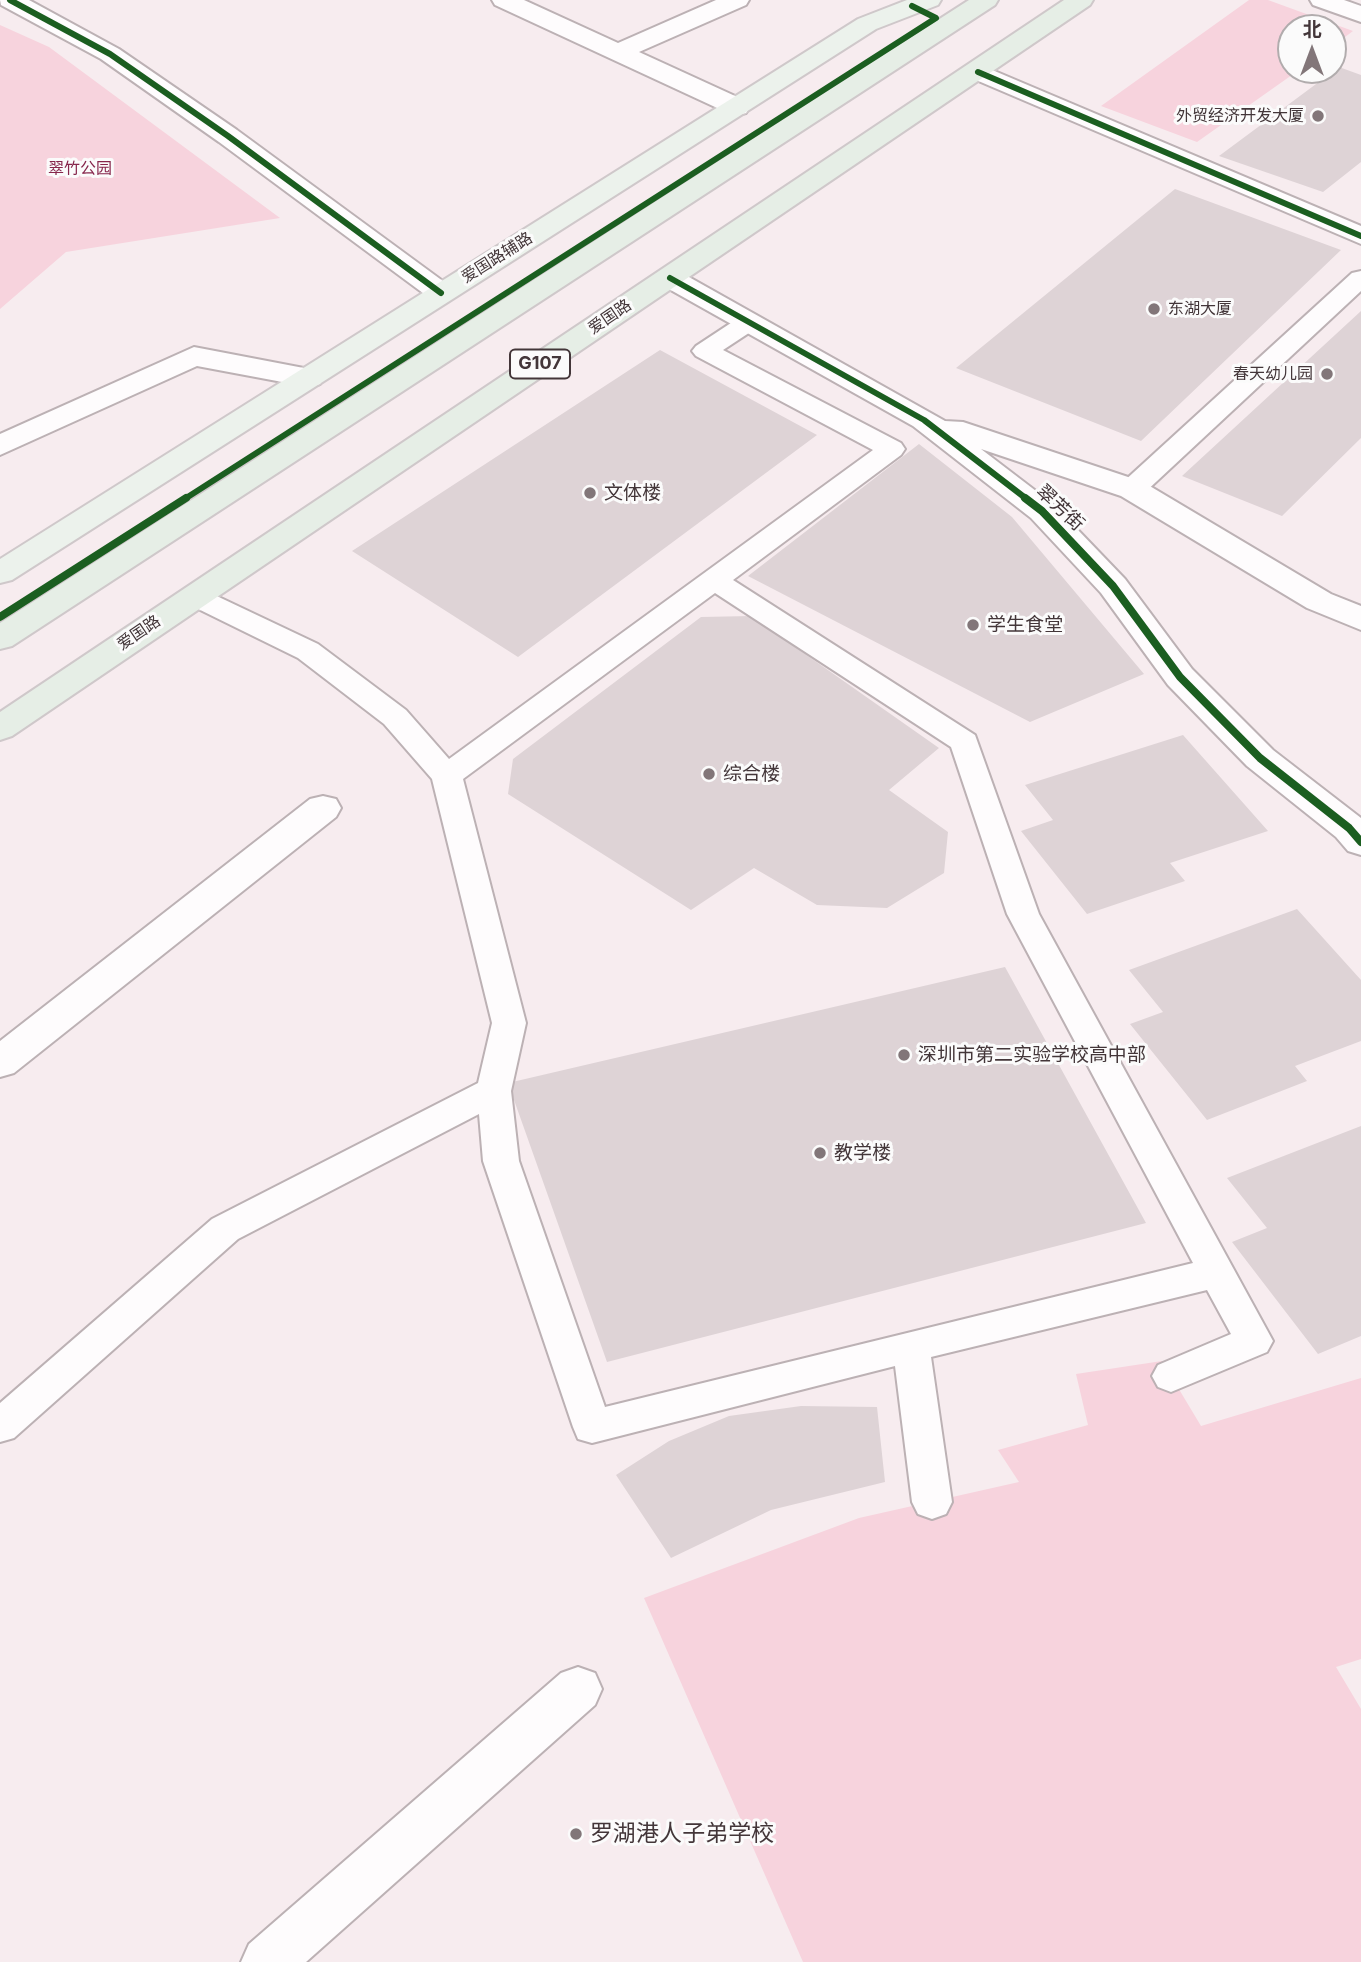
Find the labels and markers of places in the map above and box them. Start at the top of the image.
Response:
place label: 外贸经济开发大厦 [1176,106,1304,126]
marker: 外贸经济开发大厦 [1310,108,1326,124]
place label: 东湖大厦 [1168,299,1232,319]
marker: 东湖大厦 [1146,301,1162,317]
place label: 春天幼儿园 [1233,364,1313,384]
marker: 春天幼儿园 [1319,366,1335,382]
place label: 文体楼 [604,482,661,504]
marker: 文体楼 [582,485,598,501]
place label: 学生食堂 [987,614,1063,636]
marker: 学生食堂 [965,617,981,633]
place label: 综合楼 [723,763,780,785]
marker: 综合楼 [701,766,717,782]
place label: 深圳市第二实验学校高中部 [918,1044,1146,1066]
marker: 深圳市第二实验学校高中部 [896,1047,912,1063]
place label: 教学楼 [834,1142,891,1164]
marker: 教学楼 [812,1145,828,1161]
place label: 罗湖港人子弟学校 [590,1820,774,1848]
marker: 罗湖港人子弟学校 [568,1826,584,1842]

